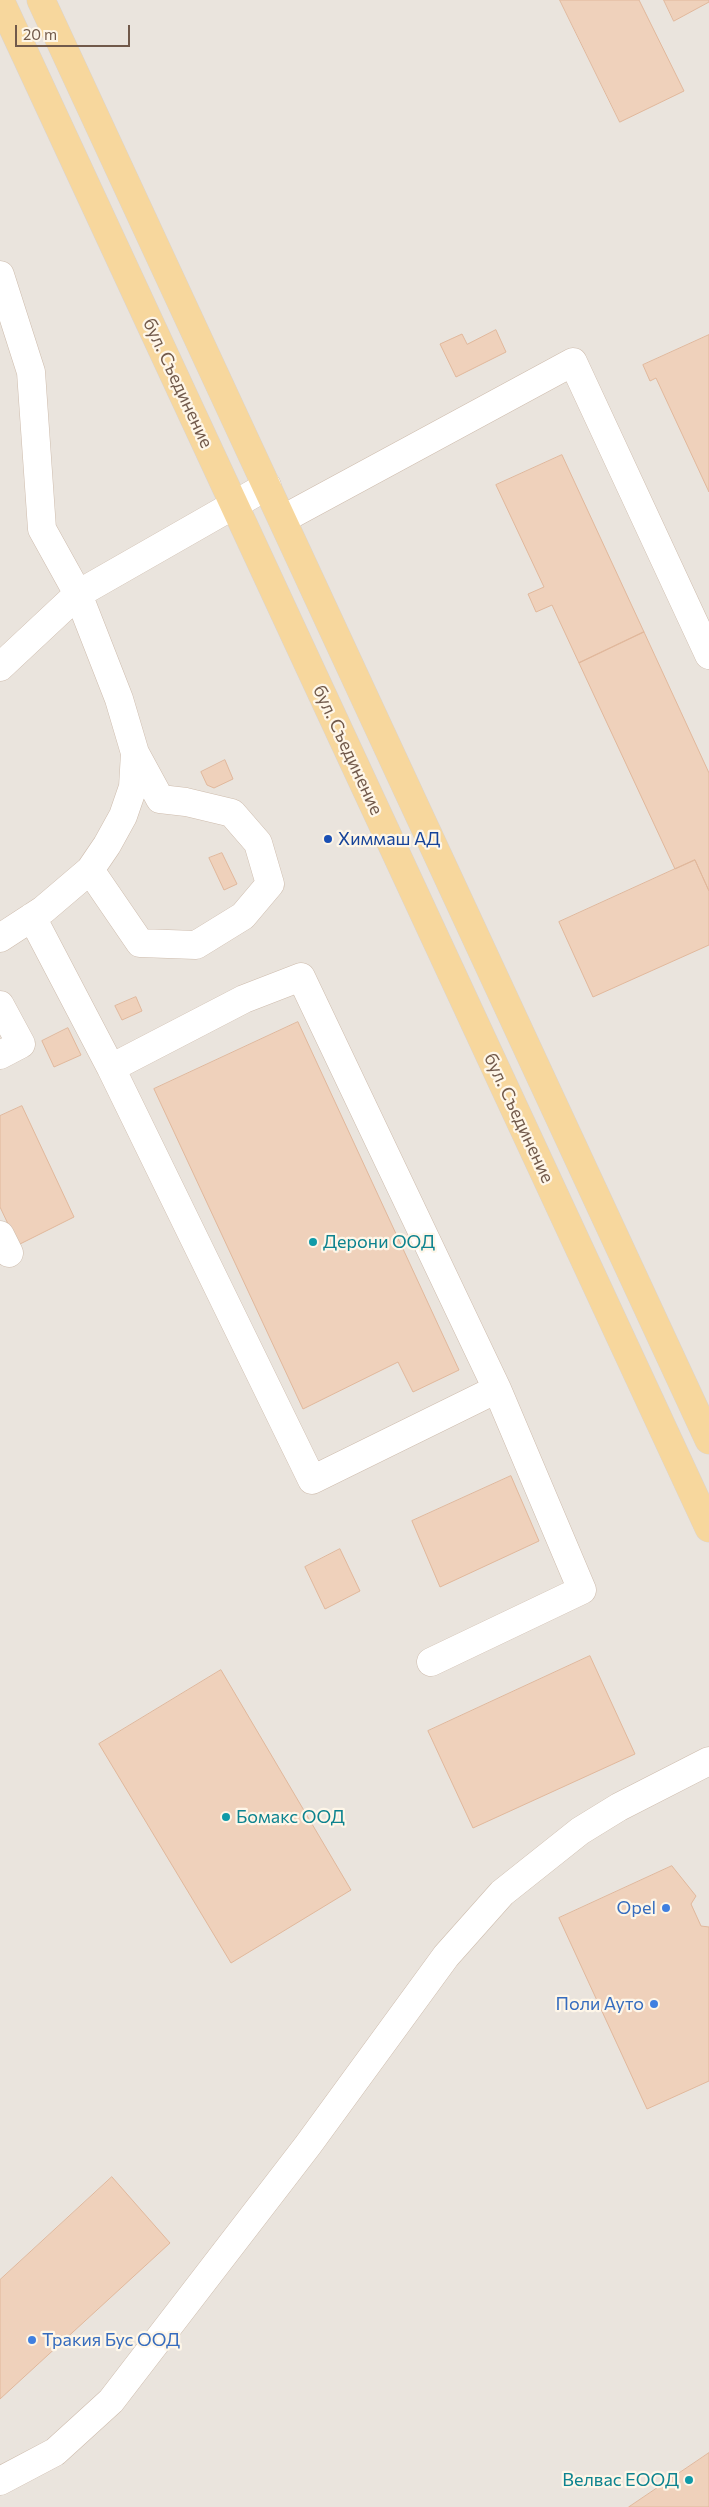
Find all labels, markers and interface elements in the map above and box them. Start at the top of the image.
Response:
scale bar [18,15,132,47]
text: 20 m [23,25,57,43]
street label: бул. Съединение [138,315,218,451]
street label: бул. Съединение [308,682,388,818]
place label: Химмаш АД [338,828,440,850]
marker: Химмаш АД [322,833,334,845]
street label: бул. Съединение [479,1050,559,1186]
place label: Дерони ООД [323,1231,435,1253]
marker: Дерони ООД [307,1236,319,1248]
place label: Бомакс ООД [236,1806,345,1828]
marker: Бомакс ООД [220,1811,232,1823]
place label: Opel [617,1897,656,1919]
marker: Opel [660,1902,672,1914]
place label: Поли Ауто [556,1993,644,2015]
marker: Поли Ауто [648,1998,660,2010]
place label: Тракия Бус ООД [42,2329,180,2351]
marker: Тракия Бус ООД [26,2334,38,2346]
place label: Велвас ЕООД [562,2469,679,2491]
marker: Велвас ЕООД [683,2474,695,2486]

